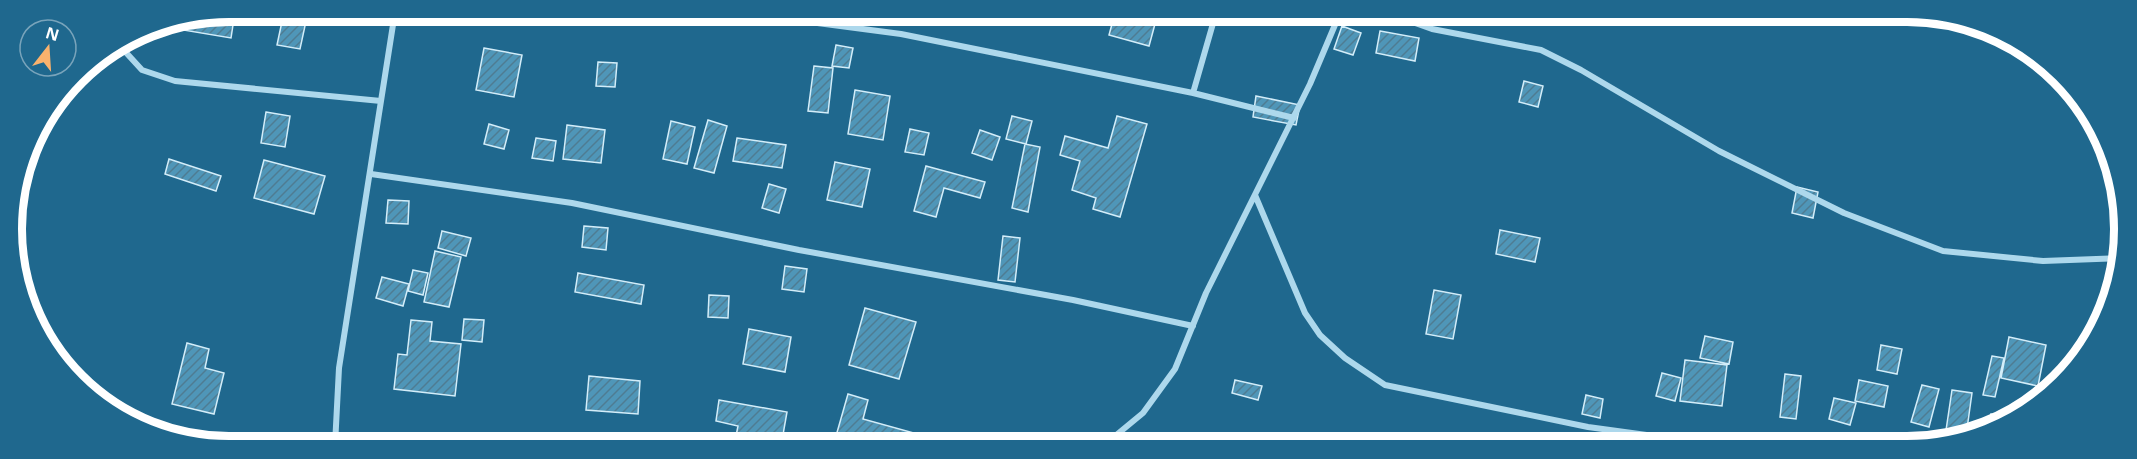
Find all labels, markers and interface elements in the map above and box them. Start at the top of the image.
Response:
north arrow [18,18,78,78]
text: N [43,21,62,46]

